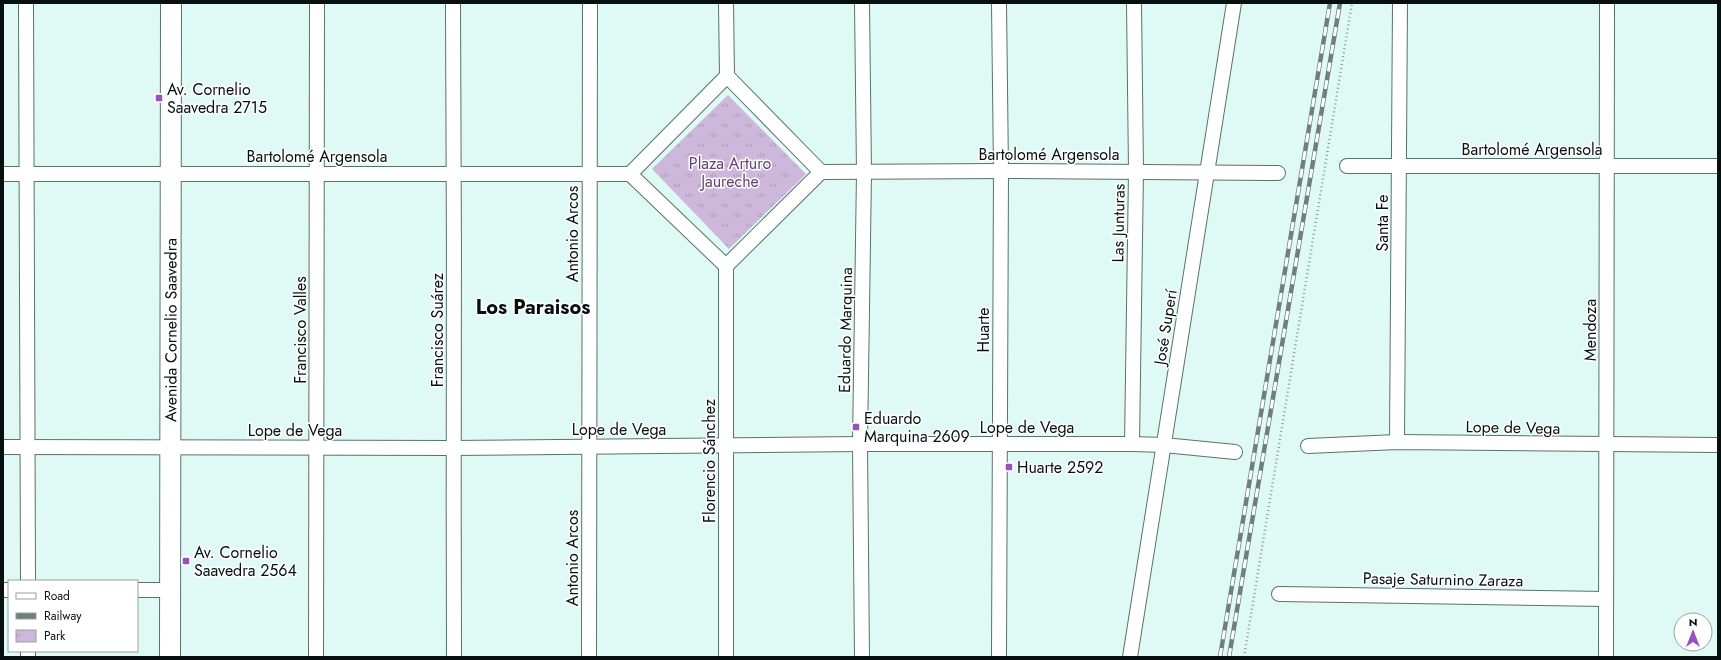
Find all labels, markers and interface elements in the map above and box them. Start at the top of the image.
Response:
place label: Av. Cornelio Saavedra 2715 [167,78,267,119]
marker: Av. Cornelio Saavedra 2715 [154,93,164,103]
street label: Bartolomé Argensola [1462,138,1602,161]
street label: Bartolomé Argensola [979,143,1119,166]
street label: Bartolomé Argensola [247,145,387,168]
park label: Plaza Arturo Jaureche [689,152,771,193]
street label: Las Junturas [1106,183,1131,263]
street label: Antonio Arcos [561,186,584,282]
street label: Santa Fe [1371,195,1394,251]
street label: Avenida Cornelio Saavedra [159,238,183,422]
street label: Eduardo Marquina [833,267,858,393]
street label: Francisco Suárez [426,272,449,387]
street label: Francisco Valles [289,276,312,384]
street label: José Superí [1148,287,1183,369]
district label: Los Paraisos [476,293,590,322]
street label: Mendoza [1579,299,1602,361]
street label: Huarte [972,307,995,353]
street label: Florencio Sánchez [698,398,721,523]
place label: Eduardo Marquina 2609 [864,407,970,448]
street label: Lope de Vega [1466,415,1560,440]
street label: Lope de Vega [980,416,1074,439]
street label: Lope de Vega [572,418,666,441]
street label: Lope de Vega [248,419,342,442]
marker: Eduardo Marquina 2609 [851,422,861,432]
place label: Huarte 2592 [1017,456,1103,479]
marker: Huarte 2592 [1004,462,1014,472]
street label: Antonio Arcos [561,510,584,606]
place label: Av. Cornelio Saavedra 2564 [194,541,297,582]
marker: Av. Cornelio Saavedra 2564 [181,556,191,566]
street label: Pasaje Saturnino Zaraza [1363,567,1523,592]
legend [8,580,138,652]
text: Road [44,587,70,605]
text: Railway [44,607,82,625]
north arrow [1673,612,1713,652]
text: N [1689,614,1697,630]
text: Park [44,627,66,645]

